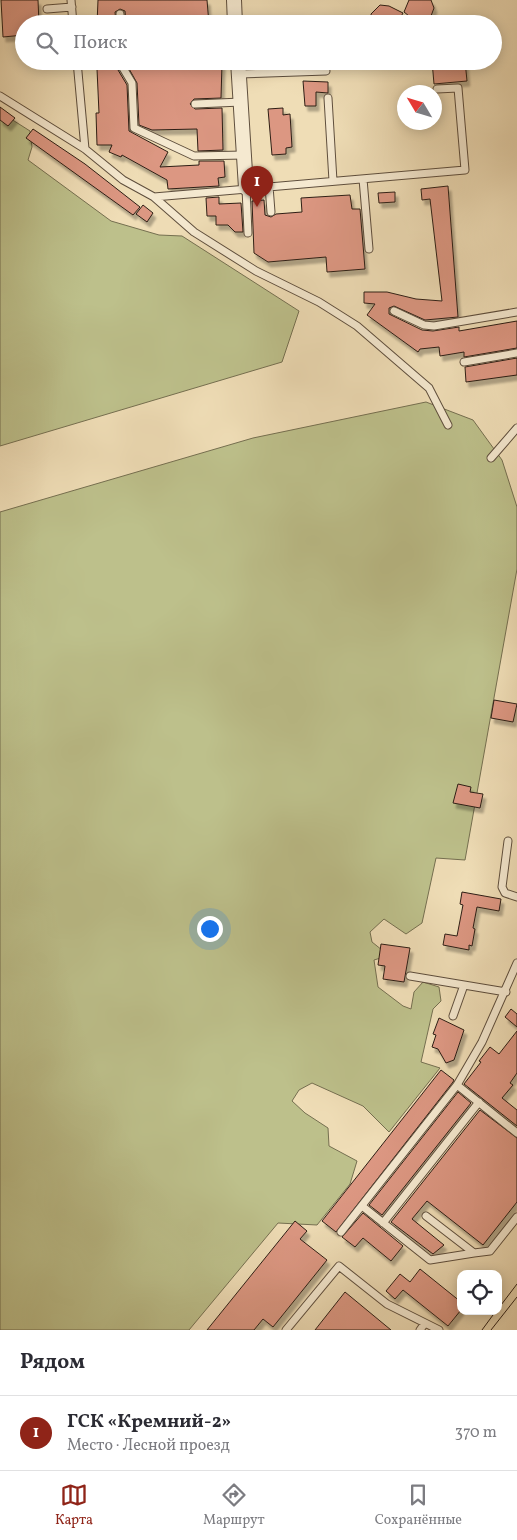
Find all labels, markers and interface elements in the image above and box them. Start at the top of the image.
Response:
search box [15,15,502,70]
icon: search [33,29,61,57]
text: Поиск [73,30,127,56]
north arrow [397,85,442,130]
pin: 1 [241,166,273,207]
your location [197,916,223,942]
map controls [457,1270,502,1315]
button: locate [457,1270,502,1315]
text: Рядом [20,1348,85,1377]
text: ГСК «Кремний-2» [67,1409,231,1435]
text: 1 [33,1422,39,1444]
text: 370 m [455,1422,497,1444]
text: Место · Лесной проезд [67,1435,230,1457]
tab: Карта [55,1481,93,1530]
tab: Маршрут [203,1481,265,1530]
tab: Сохранённые [375,1481,462,1530]

